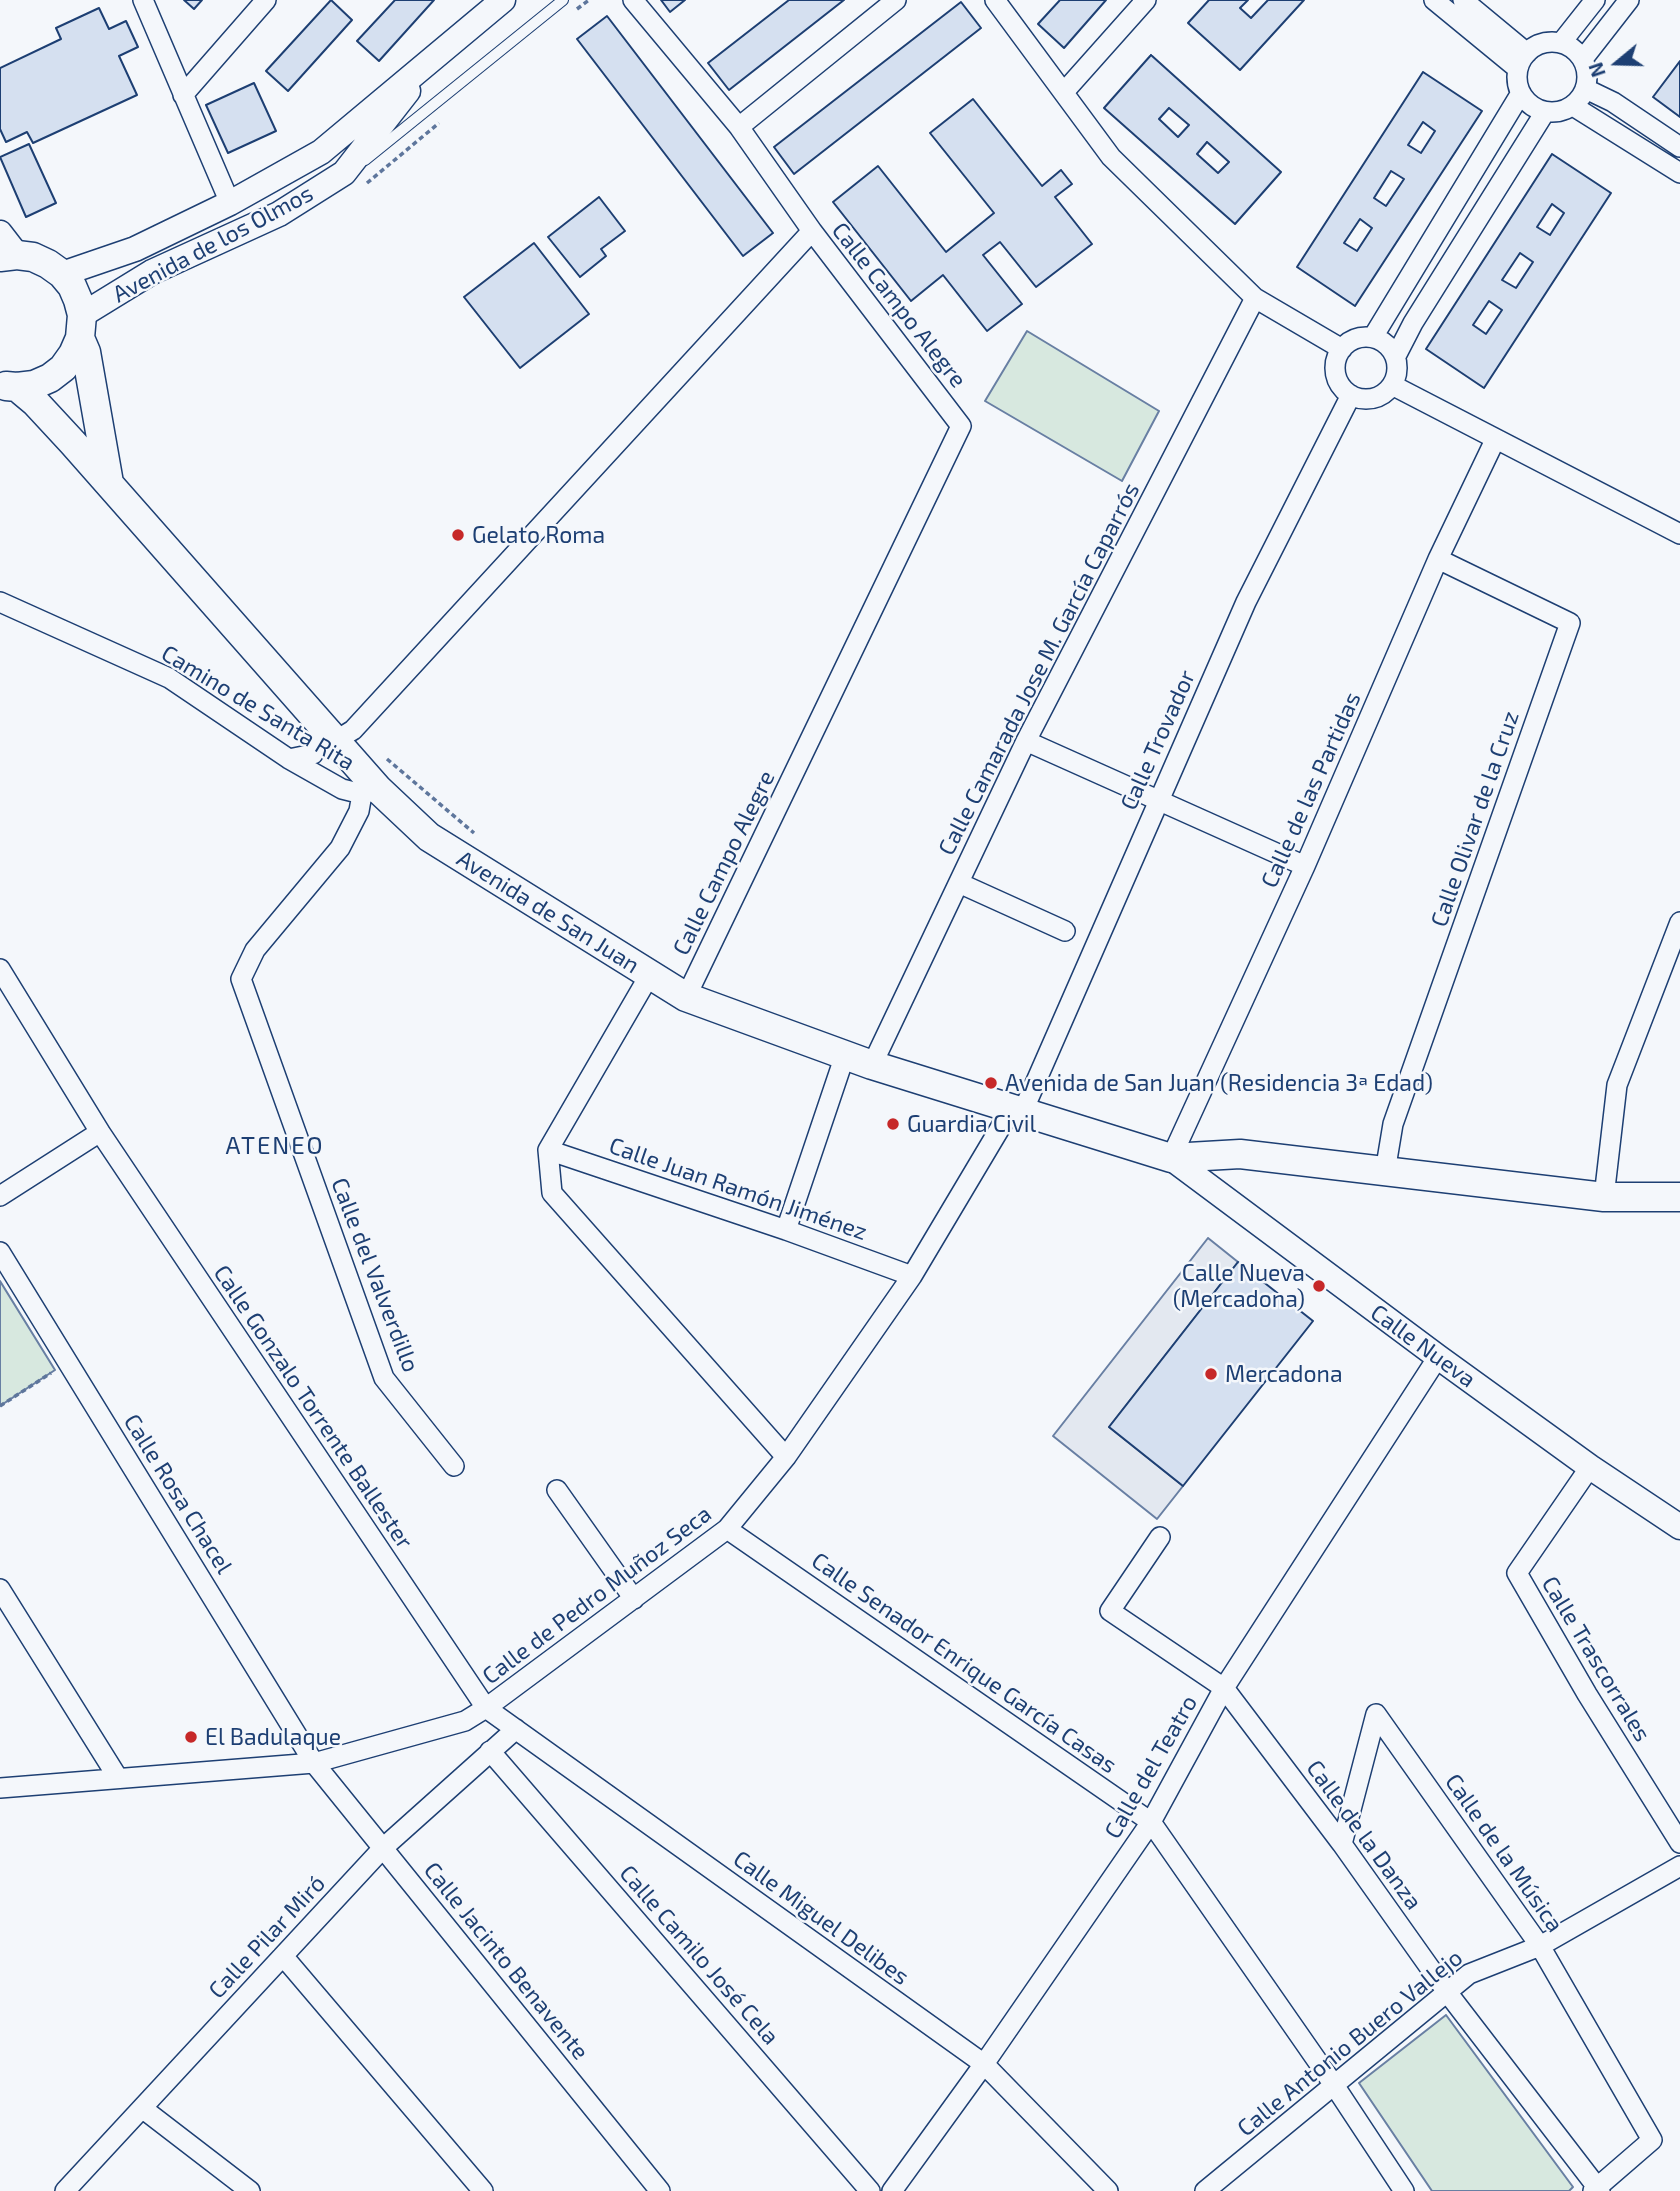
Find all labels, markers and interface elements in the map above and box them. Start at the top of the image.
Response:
north arrow [1582,28,1652,98]
text: N [1584,60,1610,80]
street label: Avenida de los Olmos [108,180,318,308]
street label: Calle Campo Alegre [826,217,972,393]
street label: Calle Camarada Jose M. García Caparrós [933,478,1145,860]
place label: Gelato Roma [472,521,605,549]
marker: Gelato Roma [450,527,466,543]
street label: Camino de Santa Rita [156,639,360,777]
street label: Calle Trovador [1115,666,1201,814]
street label: Calle de las Partidas [1255,688,1367,892]
street label: Calle Olivar de la Cruz [1425,708,1525,930]
street label: Calle Campo Alegre [667,766,781,960]
street label: Avenida de San Juan [452,845,644,979]
place label: Avenida de San Juan (Residencia 3ª Edad) [1005,1069,1433,1097]
marker: Avenida de San Juan (Residencia 3ª Edad) [983,1075,999,1091]
place label: Guardia Civil [907,1110,1036,1138]
marker: Guardia Civil [885,1116,901,1132]
district label: ATENEO [226,1132,324,1160]
street label: Calle Juan Ramón Jiménez [605,1132,871,1246]
street label: Calle del Valverdillo [325,1174,425,1376]
place label: Calle Nueva (Mercadona) [1173,1259,1305,1313]
street label: Calle Gonzalo Torrente Ballester [208,1260,418,1554]
marker: Calle Nueva (Mercadona) [1311,1278,1327,1294]
street label: Calle Nueva [1365,1299,1481,1393]
place label: Mercadona [1225,1360,1343,1388]
marker: Mercadona [1203,1366,1219,1382]
street label: Calle Rosa Chacel [118,1409,238,1579]
street label: Calle de Pedro Muñoz Seca [477,1500,717,1690]
street label: Calle Senador Enrique García Casas [806,1547,1122,1779]
street label: Calle Trascorrales [1536,1571,1656,1747]
street label: Calle del Teatro [1099,1690,1203,1844]
place label: El Badulaque [205,1723,341,1751]
marker: El Badulaque [183,1729,199,1745]
street label: Calle de la Danza [1301,1755,1427,1915]
street label: Calle de la Música [1439,1769,1569,1937]
street label: Calle Miguel Delibes [728,1845,914,1991]
street label: Calle Jacinto Benavente [418,1857,594,2065]
street label: Calle Camilo José Cela [614,1860,784,2050]
street label: Calle Pilar Miró [203,1870,331,2004]
street label: Calle Antonio Buero Vallejo [1232,1944,1468,2142]

